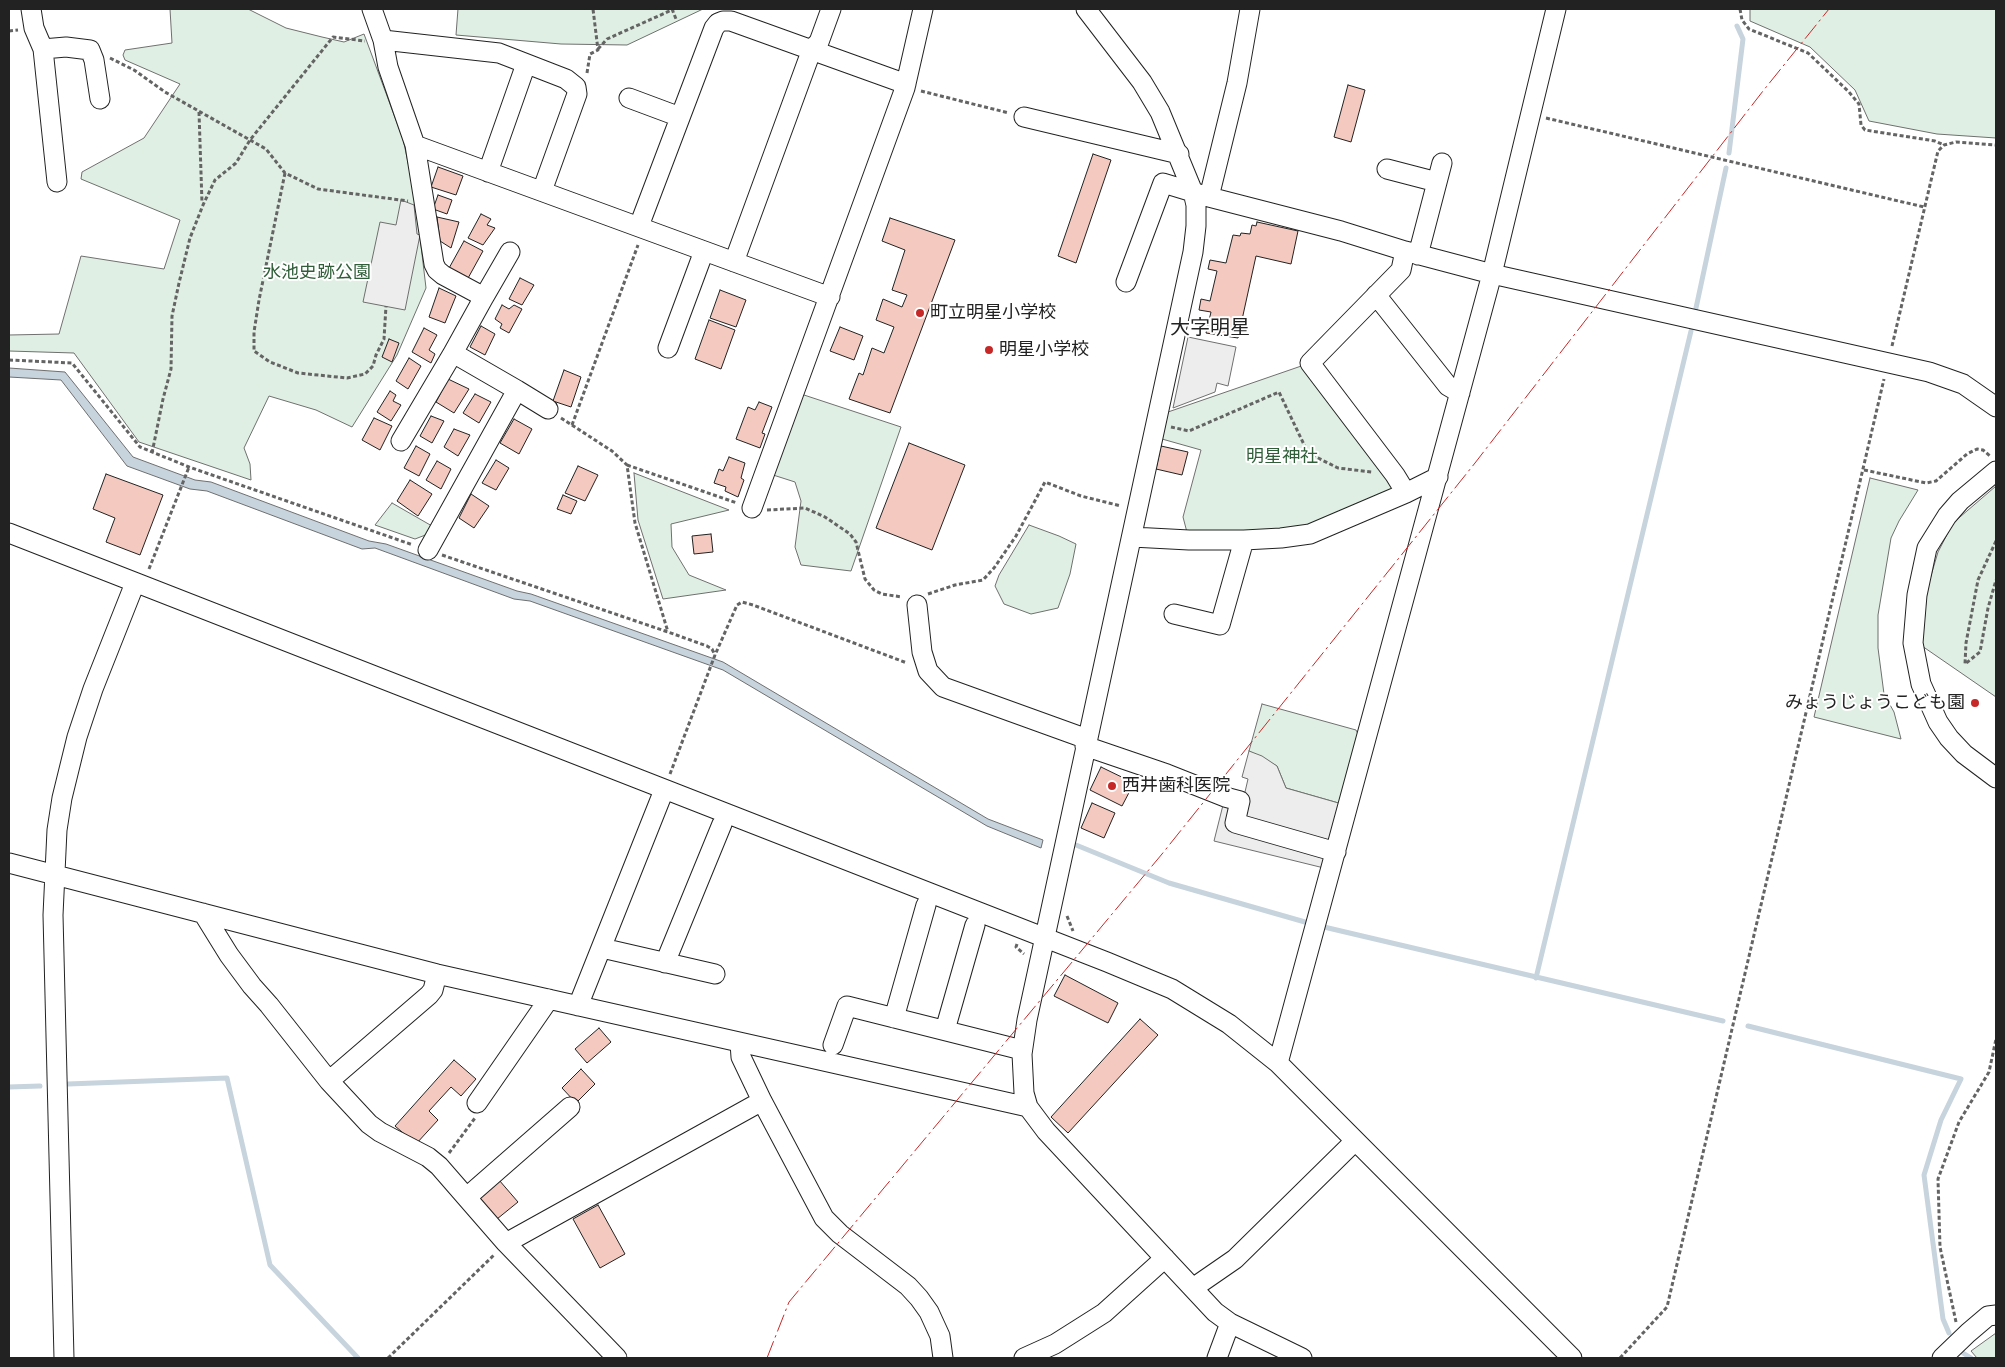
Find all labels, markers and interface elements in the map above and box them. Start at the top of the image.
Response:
park label: 水池史跡公園 [263,262,371,284]
place label: 町立明星小学校 [930,302,1056,324]
marker: 町立明星小学校 [914,307,926,319]
district label: 大字明星 [1170,316,1250,340]
place label: 明星小学校 [999,339,1089,361]
marker: 明星小学校 [983,344,995,356]
park label: 明星神社 [1246,446,1318,468]
place label: みょうじょうこども園 [1785,692,1965,714]
marker: みょうじょうこども園 [1969,697,1981,709]
place label: 西井歯科医院 [1122,775,1230,797]
marker: 西井歯科医院 [1106,780,1118,792]

